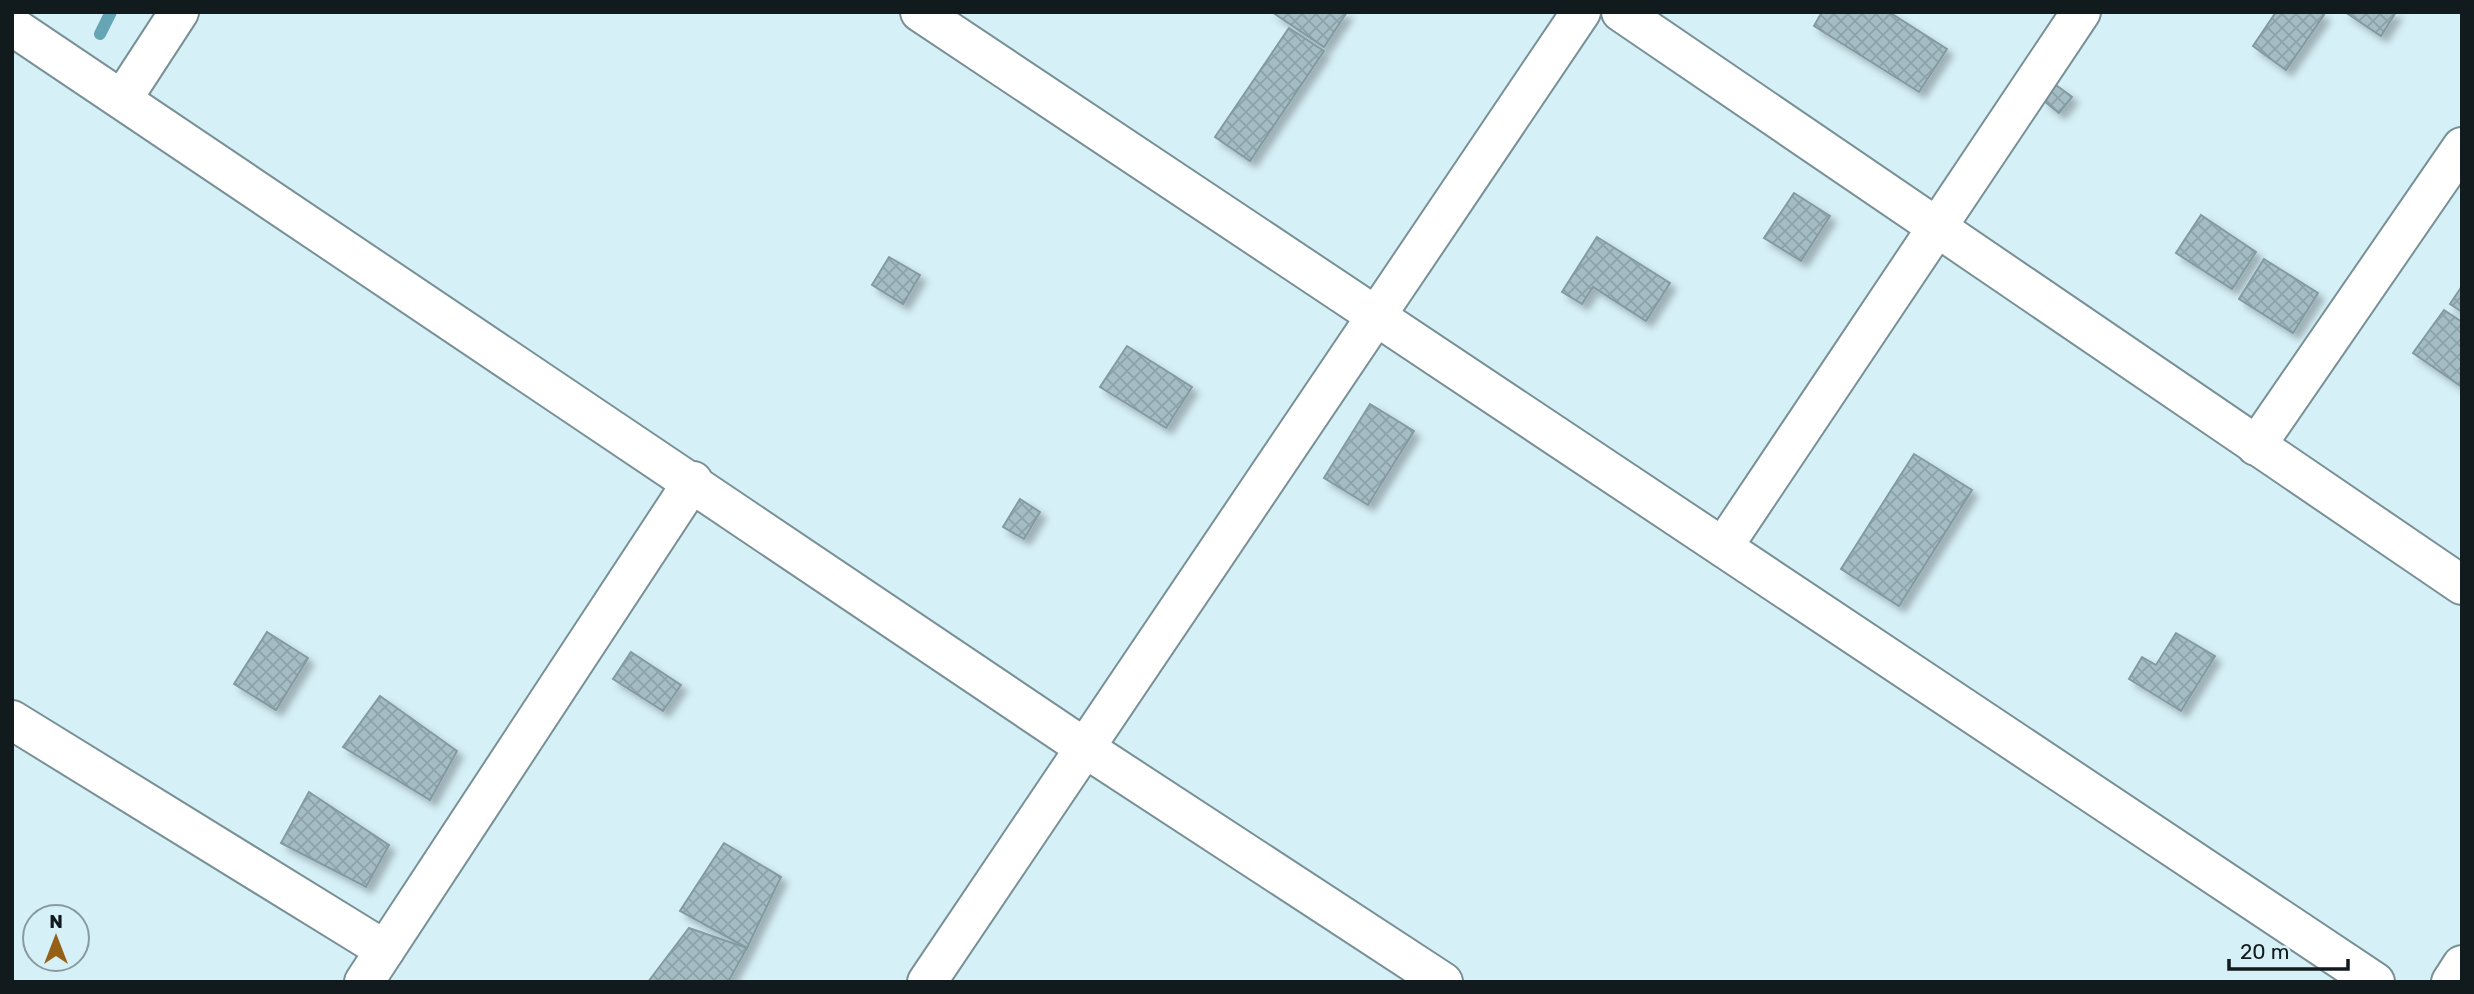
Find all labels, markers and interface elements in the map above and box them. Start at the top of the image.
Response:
north arrow [21,903,91,973]
text: N [49,910,63,933]
scale bar [2229,928,2348,972]
text: 20 m [2240,939,2289,964]

